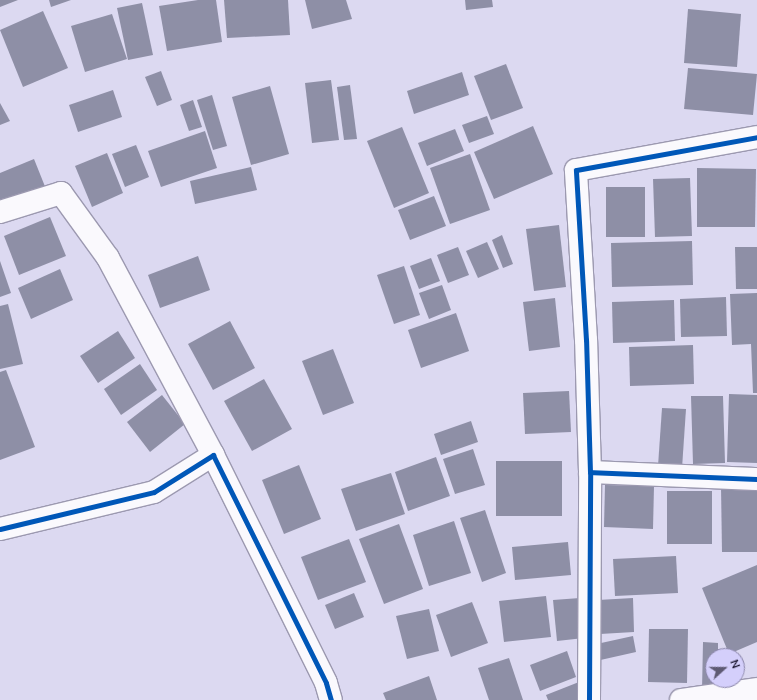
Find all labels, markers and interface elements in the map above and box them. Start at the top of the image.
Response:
north arrow [705,648,745,688]
text: N [727,658,743,670]

